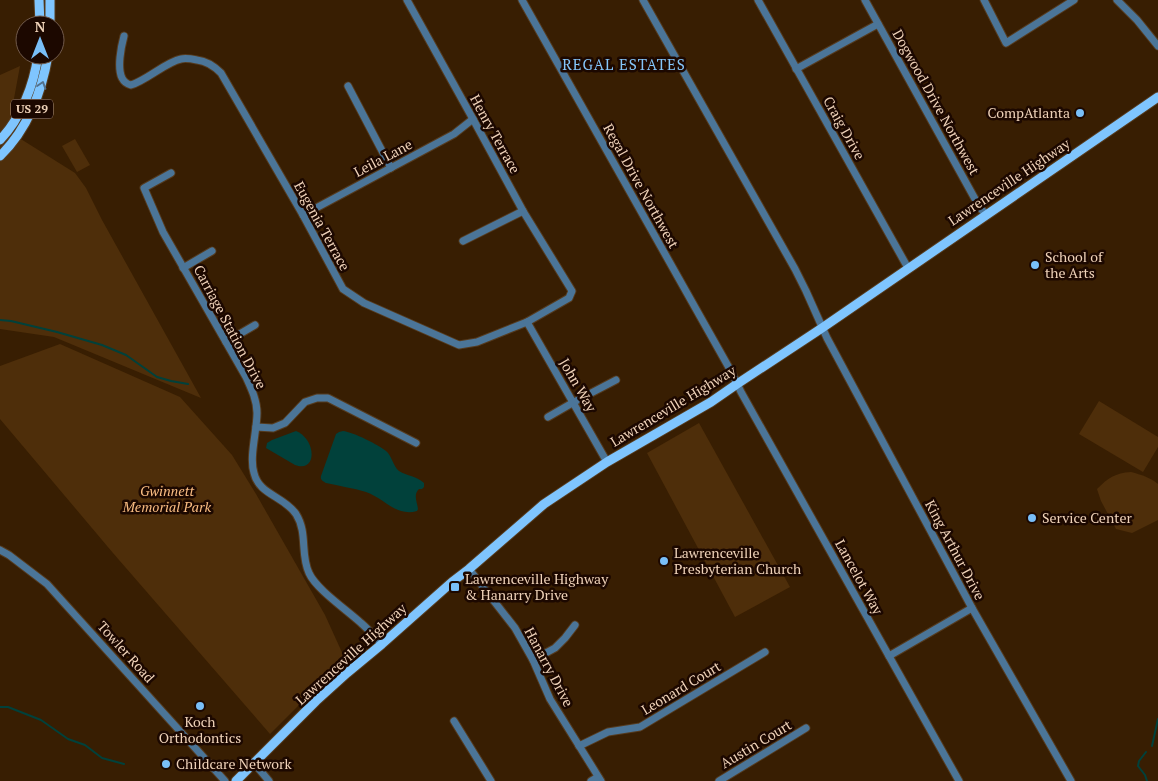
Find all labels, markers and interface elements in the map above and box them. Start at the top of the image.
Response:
north arrow [15,15,65,65]
text: N [35,17,46,36]
street label: Dogwood Drive Northwest [888,26,985,179]
district label: REGAL ESTATES [562,54,686,74]
one-way arrow [36,81,46,89]
street label: Henry Terrace [466,91,525,177]
street label: Craig Drive [819,93,870,163]
road number: US 29 [11,100,53,118]
place label: CompAtlanta [988,103,1070,122]
marker: CompAtlanta [1074,107,1086,119]
street label: Regal Drive Northwest [599,120,684,252]
street label: Lawrenceville Highway [944,133,1074,230]
street label: Leila Lane [350,134,415,181]
street label: Eugenia Terrace [290,178,355,274]
place label: School of the Arts [1045,247,1104,282]
marker: School of the Arts [1029,259,1041,271]
street label: Carriage Station Drive [190,261,271,392]
street label: John Way [556,355,602,416]
street label: Lawrenceville Highway [606,360,740,451]
park label: Gwinnett Memorial Park [122,481,211,516]
street label: King Arthur Drive [921,496,990,603]
place label: Service Center [1042,508,1132,527]
marker: Service Center [1026,512,1038,524]
street label: Lancelot Way [831,536,888,619]
place label: Lawrenceville Presbyterian Church [674,543,801,578]
marker: Lawrenceville Presbyterian Church [658,555,670,567]
place label: Lawrenceville Highway & Hanarry Drive [465,569,609,604]
marker: Lawrenceville Highway & Hanarry Drive [449,581,461,593]
street label: Lawrenceville Highway [291,598,411,709]
street label: Towler Road [94,617,159,687]
street label: Hanarry Drive [521,624,578,710]
street label: Leonard Court [638,656,725,719]
marker: Koch Orthodontics [194,700,206,712]
place label: Koch Orthodontics [159,712,241,747]
street label: Austin Court [717,714,796,772]
place label: Childcare Network [176,754,292,773]
marker: Childcare Network [160,758,172,770]

